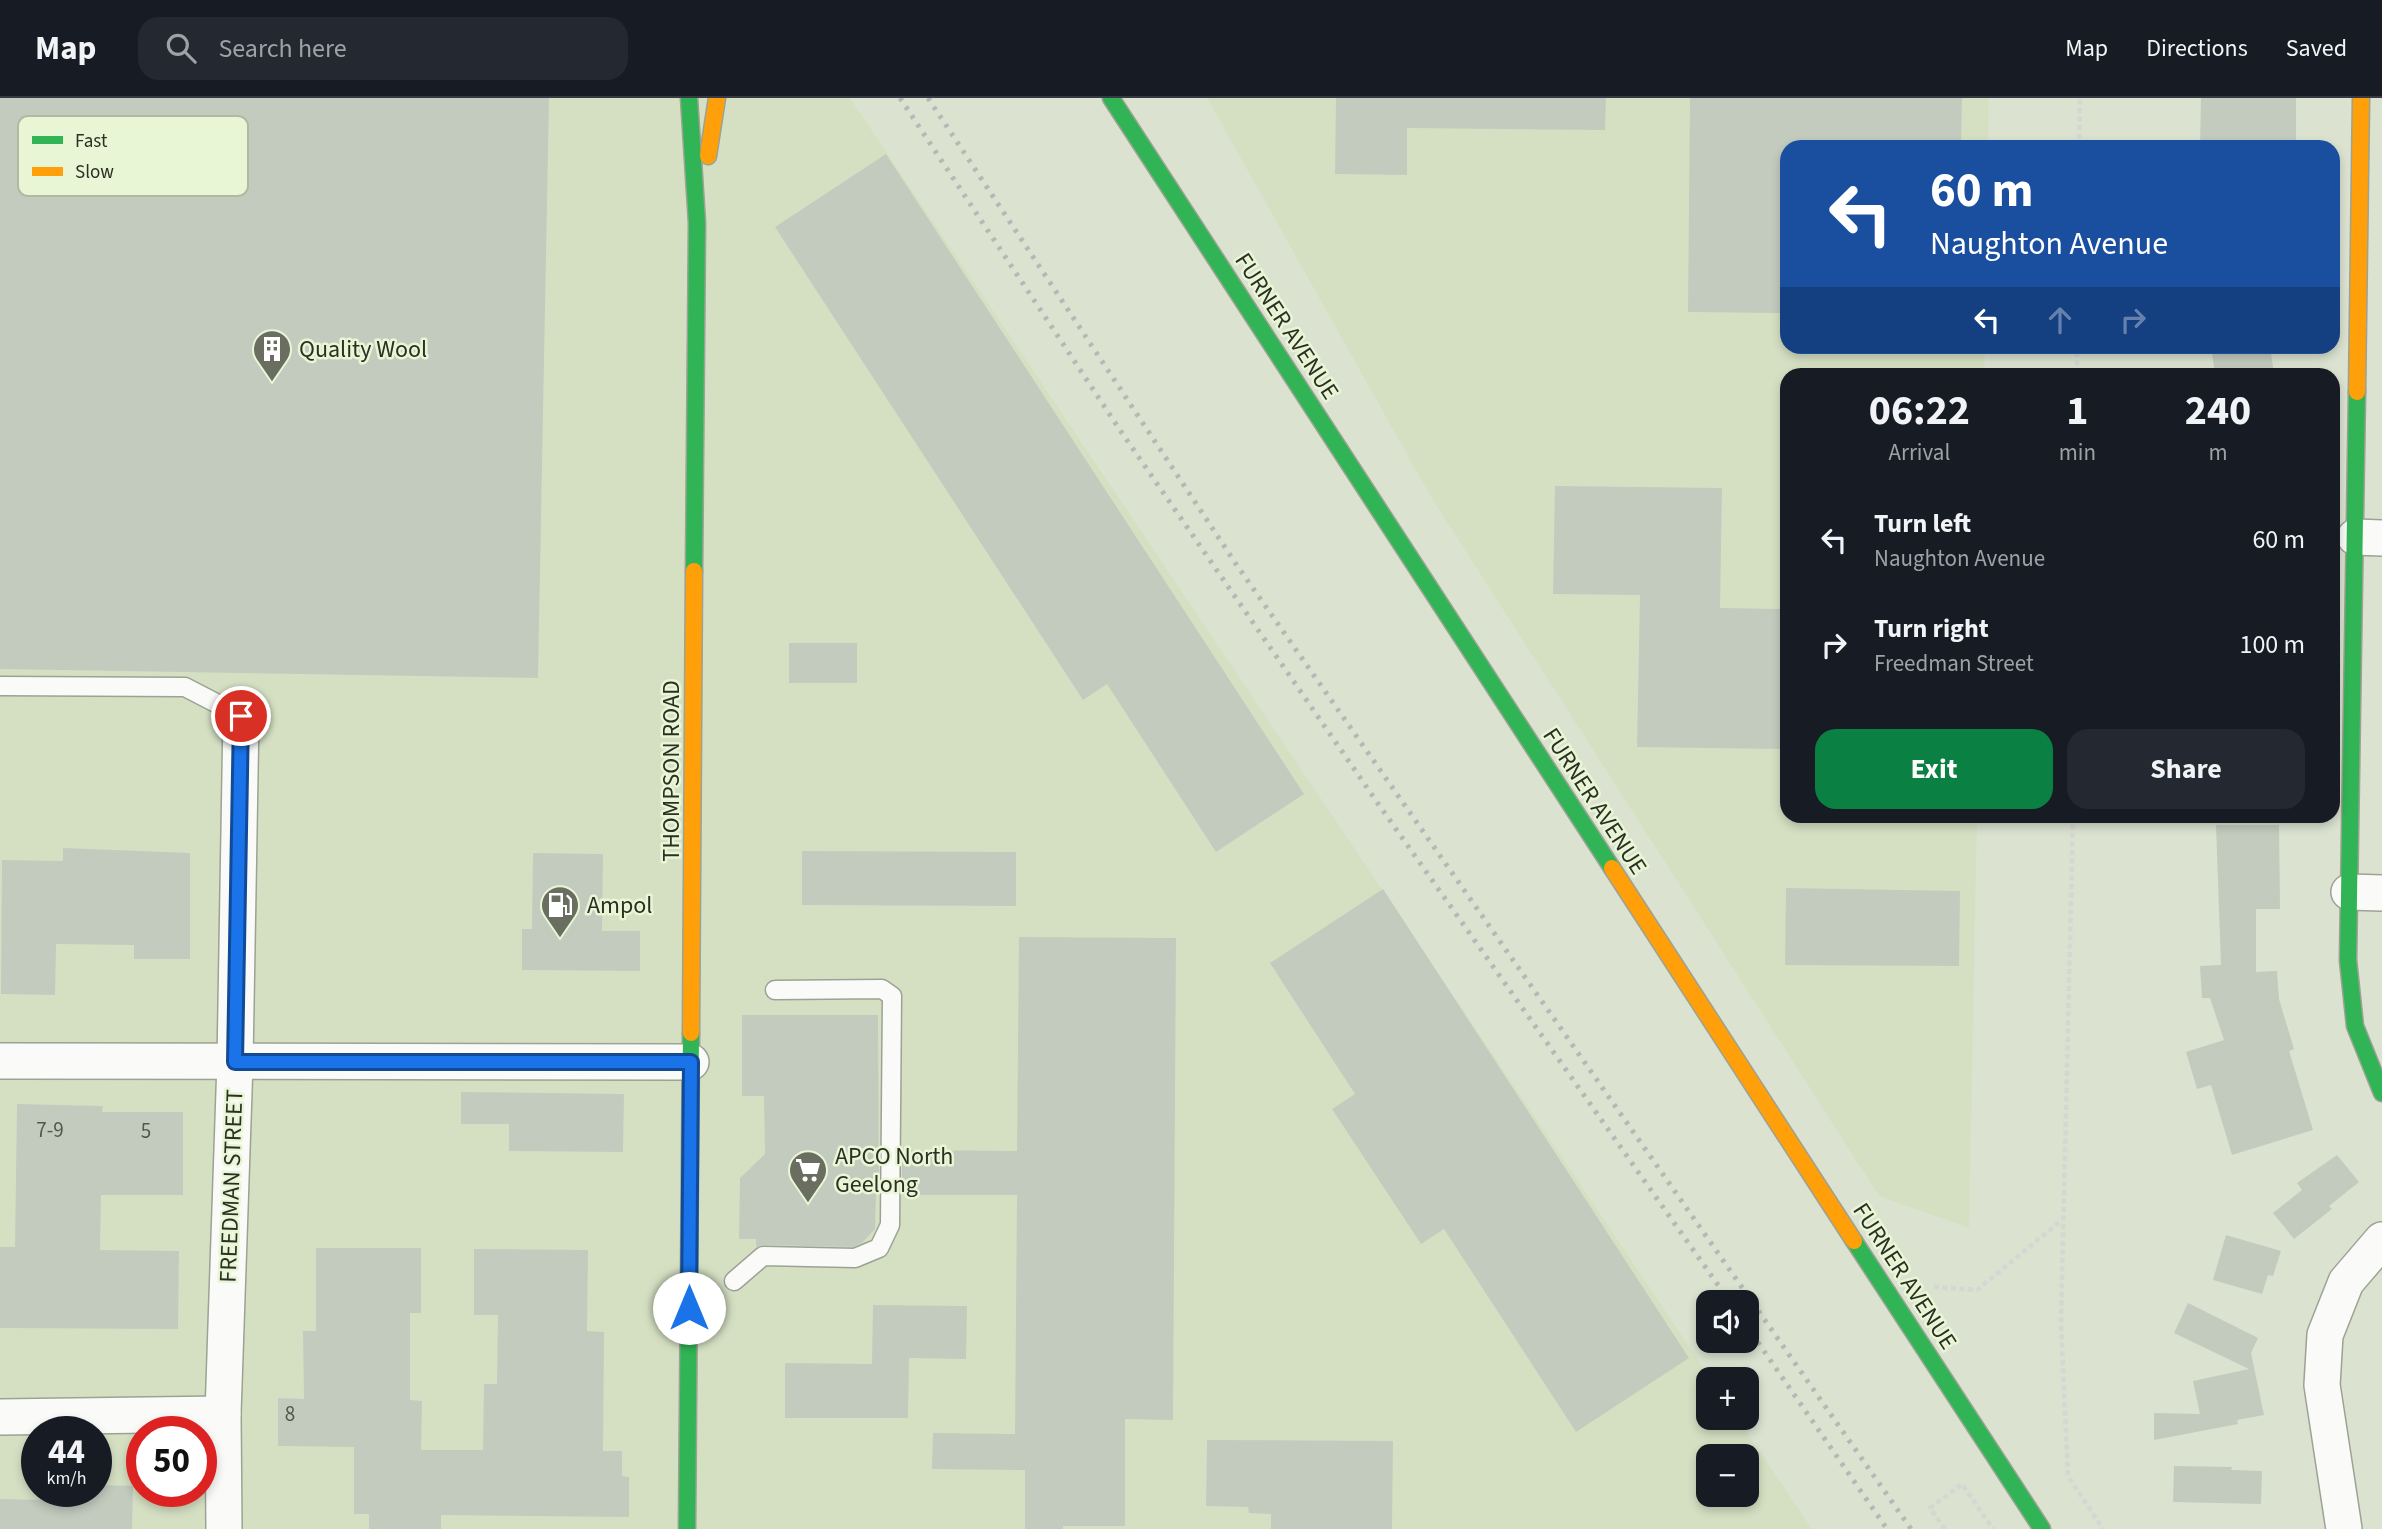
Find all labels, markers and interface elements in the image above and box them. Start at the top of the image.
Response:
search box [138,17,628,80]
text: Map [35,25,96,72]
icon: search [162,29,200,67]
text: Search here [218,30,347,67]
text: Map [2065,31,2108,66]
text: Directions [2146,31,2248,66]
text: Saved [2286,31,2347,66]
legend [18,116,248,196]
text: Fast [75,128,108,155]
text: 60 m [1930,156,2034,226]
text: Slow [75,159,114,186]
icon: left [1815,168,1906,259]
text: Naughton Avenue [1930,221,2168,267]
street label: FURNER AVENUE [1226,246,1347,407]
icon: left [1968,301,2006,339]
icon: ahead [2041,301,2079,339]
icon: right [2114,301,2152,339]
building icon: Quality Wool [251,328,293,383]
place label: Quality Wool [299,332,427,367]
text: 06:22 [1869,381,1970,441]
text: 1 [2066,381,2088,441]
text: 240 [2185,381,2251,441]
text: Arrival [1888,436,1950,469]
text: min [2059,436,2096,469]
text: m [2208,436,2228,469]
text: Turn left [1874,505,1971,542]
icon: left [1815,521,1853,559]
text: 60 m [2252,521,2305,558]
text: Naughton Avenue [1874,542,2045,575]
text: Turn right [1874,610,1989,647]
icon: right [1815,626,1853,664]
text: 100 m [2239,626,2305,663]
text: Freedman Street [1874,647,2034,680]
street label: THOMPSON ROAD [654,680,689,862]
pin [211,686,271,746]
icon: arrive [222,697,260,735]
street label: FURNER AVENUE [1534,721,1655,882]
button: Exit [1815,729,2053,809]
button: Share [2067,729,2305,809]
fuel station icon: Ampol [539,884,581,939]
place label: Ampol [587,888,652,923]
street label: FREEDMAN STREET [211,1089,252,1283]
house number: 7-9 [36,1115,64,1145]
house number: 5 [141,1116,151,1146]
place label: APCO North Geelong [835,1139,953,1202]
supermarket icon: APCO North Geelong [787,1149,829,1204]
street label: FURNER AVENUE [1844,1196,1965,1357]
position arrow [652,1271,726,1345]
map controls [1696,1290,1759,1507]
button: sound [1696,1290,1759,1353]
button: + [1696,1367,1759,1430]
house number: 8 [285,1399,295,1429]
speed limit sign: 50 [126,1416,217,1507]
text: 44 [48,1427,85,1477]
button: − [1696,1444,1759,1507]
text: km/h [47,1466,86,1491]

